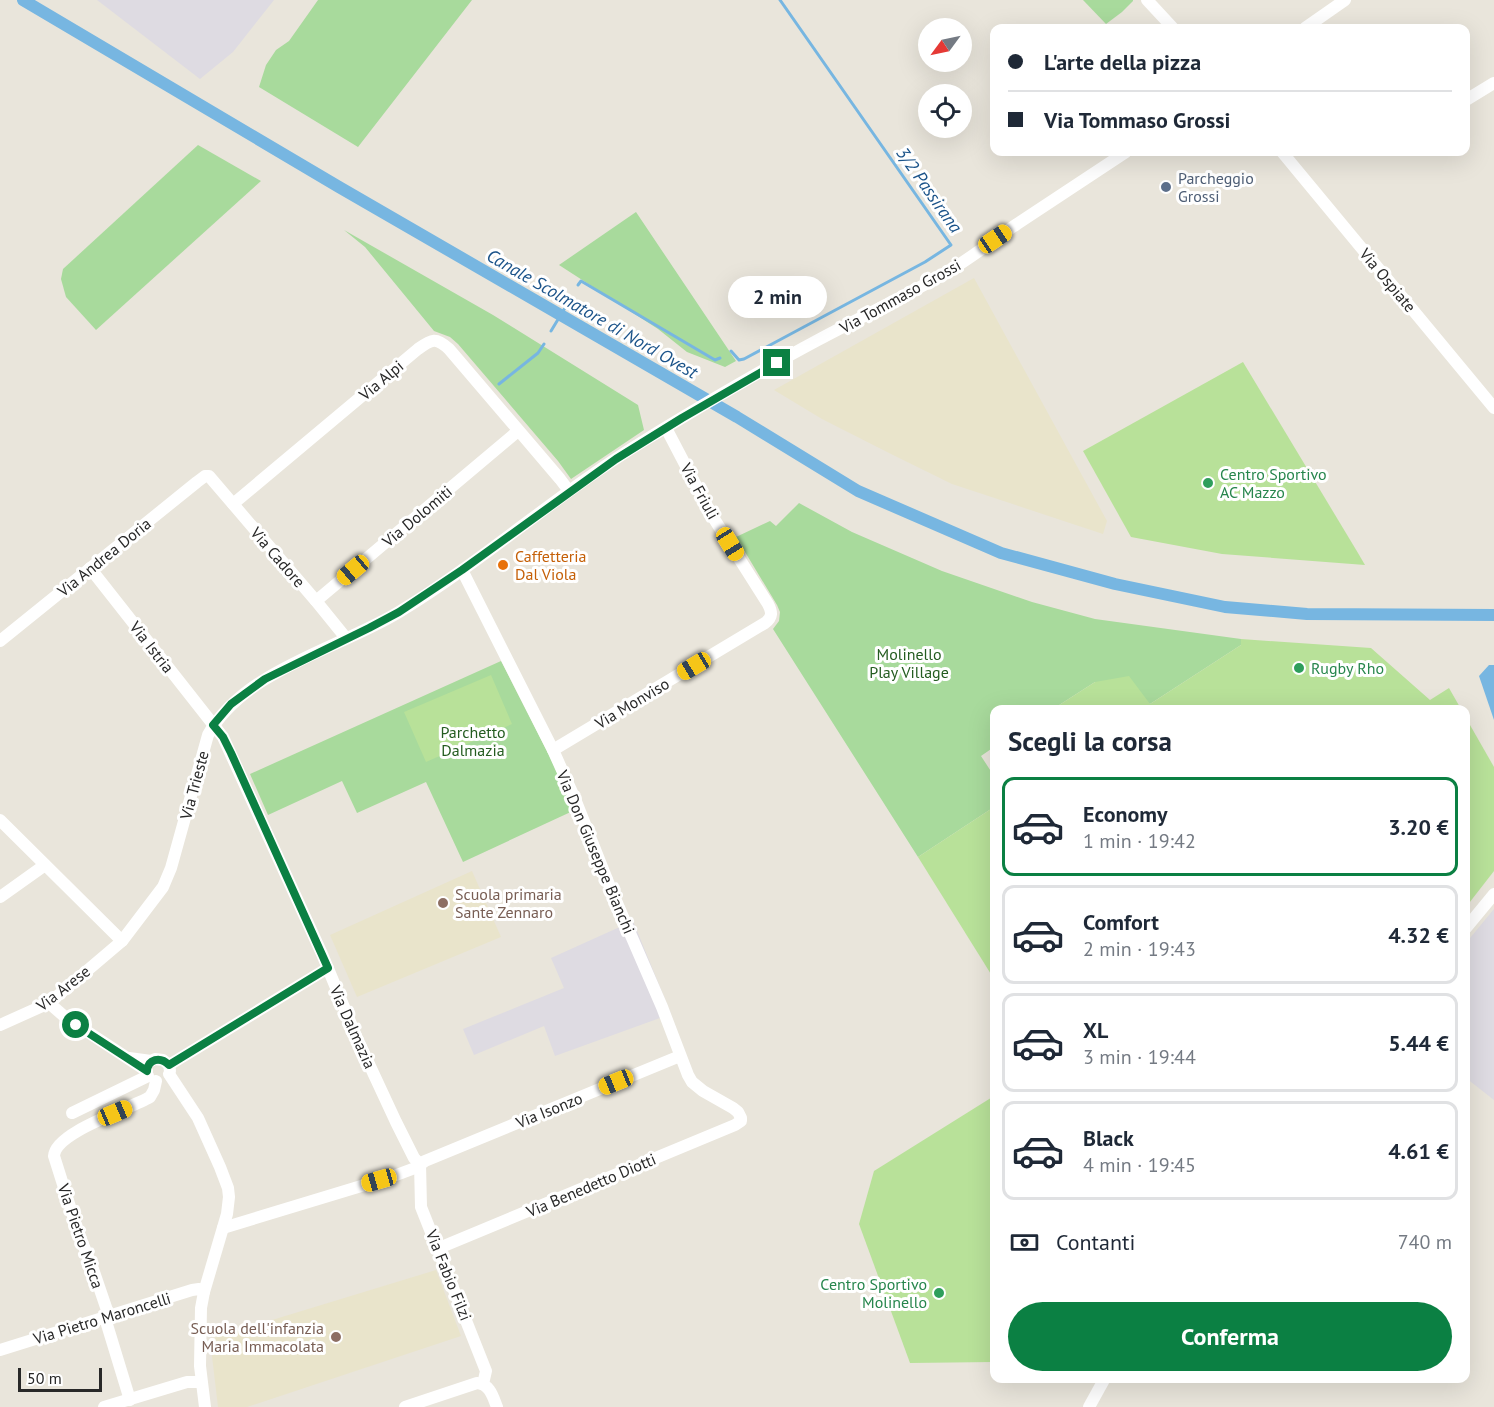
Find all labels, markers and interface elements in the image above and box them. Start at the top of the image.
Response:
north arrow [918,18,972,72]
map controls [918,18,972,138]
text: L'arte della pizza [1044,48,1201,76]
button: locate [918,84,972,138]
text: Via Tommaso Grossi [1044,106,1230,134]
water label: 3/2 Passirana [891,142,968,237]
place label: Parcheggio Grossi [1178,168,1254,206]
marker: Parcheggio Grossi [1159,180,1173,194]
car [975,221,1015,257]
street label: Via Ospiate [1355,243,1421,316]
water label: Canale Scolmatore di Nord Ovest [483,244,703,384]
street label: Via Tommaso Grossi [835,254,964,338]
callout: 2 min [728,276,826,318]
text: 2 min [753,284,802,310]
route end [763,349,790,376]
street label: Via Alpi [354,356,407,405]
street label: Via Friuli [676,459,724,523]
place label: Centro Sportivo AC Mazzo [1220,464,1327,502]
marker: Centro Sportivo AC Mazzo [1201,476,1215,490]
street label: Via Dolomiti [377,481,456,552]
street label: Via Andrea Doria [53,513,155,601]
street label: Via Cadore [246,522,310,591]
car [713,524,747,564]
place label: Caffetteria Dal Viola [515,546,586,584]
car [333,552,373,588]
marker: Caffetteria Dal Viola [496,558,510,572]
street label: Via Istria [125,616,178,677]
park label: Molinello Play Village [869,644,949,682]
car [674,649,714,683]
place label: Rugby Rho [1311,658,1384,678]
marker: Rugby Rho [1292,661,1306,675]
street label: Via Monviso [590,673,673,733]
park label: Parchetto Dalmazia [440,722,506,760]
text: Scegli la corsa [1008,724,1172,758]
street label: Via Trieste [175,748,213,822]
street label: Via Don Giuseppe Bianchi [552,766,639,937]
icon: car [1011,800,1065,854]
text: Economy [1083,800,1167,828]
text: 3.20 € [1388,813,1449,841]
text: 1 min · 19:42 [1083,828,1196,854]
place label: Scuola primaria Sante Zennaro [455,884,562,922]
marker: Scuola primaria Sante Zennaro [436,896,450,910]
icon: car [1011,908,1065,962]
text: Comfort [1083,908,1159,936]
text: 4.32 € [1388,921,1449,949]
text: 2 min · 19:43 [1083,936,1196,962]
street label: Via Arese [31,961,94,1016]
street label: Via Dalmazia [325,981,380,1072]
route start [62,1011,89,1038]
icon: car [1011,1016,1065,1070]
text: XL [1083,1016,1108,1044]
text: 5.44 € [1388,1029,1449,1057]
text: 3 min · 19:44 [1083,1044,1196,1070]
car [596,1067,636,1097]
street label: Via Isonzo [512,1088,585,1133]
car [95,1098,135,1128]
icon: car [1011,1124,1065,1178]
text: Black [1083,1124,1134,1152]
text: 4.61 € [1388,1137,1449,1165]
street label: Via Benedetto Diotti [522,1149,659,1222]
text: 4 min · 19:45 [1083,1152,1196,1178]
car [359,1166,399,1194]
street label: Via Pietro Micca [53,1180,108,1291]
street label: Via Fabio Filzi [421,1226,476,1323]
icon: cash [1008,1226,1041,1259]
text: Contanti [1056,1228,1135,1256]
text: 740 m [1398,1229,1452,1255]
place label: Centro Sportivo Molinello [820,1274,927,1312]
marker: Centro Sportivo Molinello [932,1286,946,1300]
street label: Via Pietro Maroncelli [30,1288,173,1349]
button: Conferma [1008,1302,1452,1371]
place label: Scuola dell'infanzia Maria Immacolata [190,1318,324,1356]
marker: Scuola dell'infanzia Maria Immacolata [329,1330,343,1344]
scale bar [18,1365,102,1392]
text: 50 m [27,1368,62,1388]

